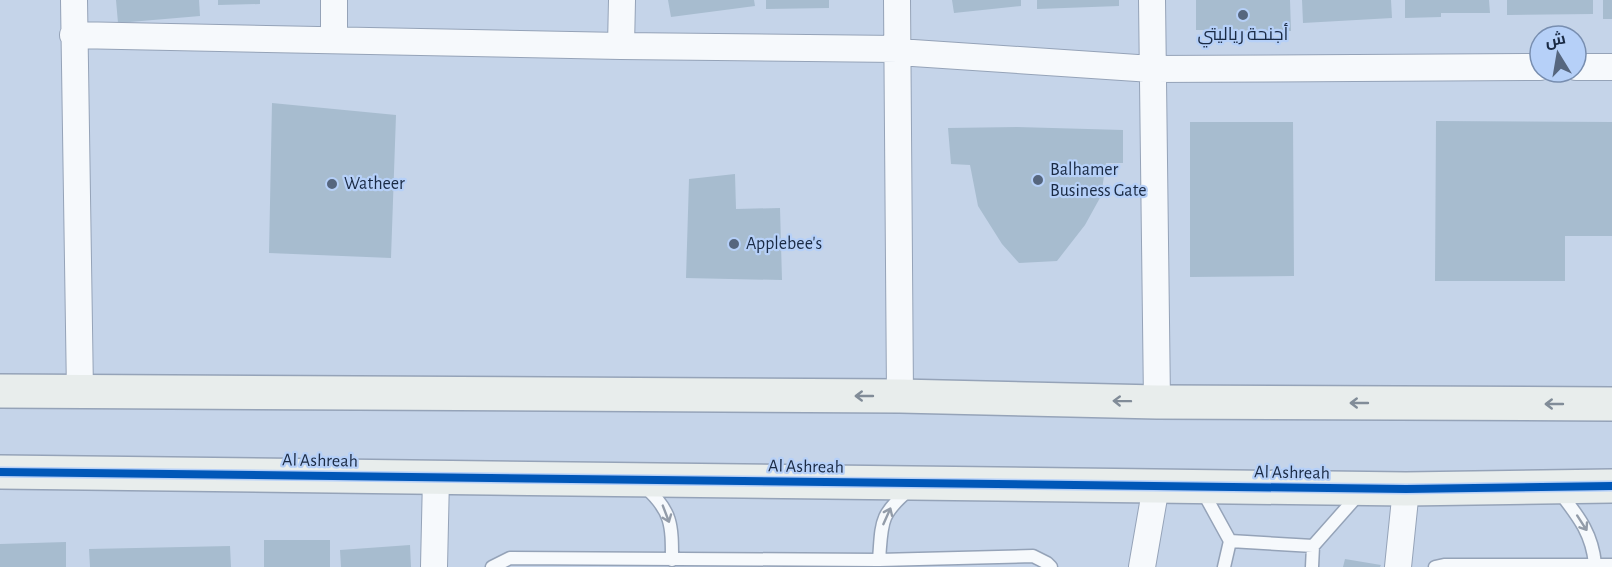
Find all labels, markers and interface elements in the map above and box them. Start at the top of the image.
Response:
marker: أجنحة رياليتي [1236,8,1250,22]
place label: أجنحة رياليتي [1198,23,1289,48]
north arrow [1528,24,1588,84]
text: ش [1544,29,1567,51]
place label: Balhamer Business Gate [1050,161,1146,200]
marker: Balhamer Business Gate [1031,173,1045,187]
place label: Watheer [344,175,405,193]
marker: Watheer [325,177,339,191]
place label: Applebee's [746,235,822,253]
marker: Applebee's [727,237,741,251]
one-way arrow [854,390,874,402]
one-way arrow [1112,395,1132,407]
one-way arrow [1349,397,1369,409]
one-way arrow [1544,398,1564,410]
street label: Al Ashreah [282,451,358,471]
street label: Al Ashreah [768,457,844,477]
street label: Al Ashreah [1254,463,1330,483]
one-way arrow [662,505,673,523]
one-way arrow [881,507,893,525]
one-way arrow [1575,514,1588,531]

